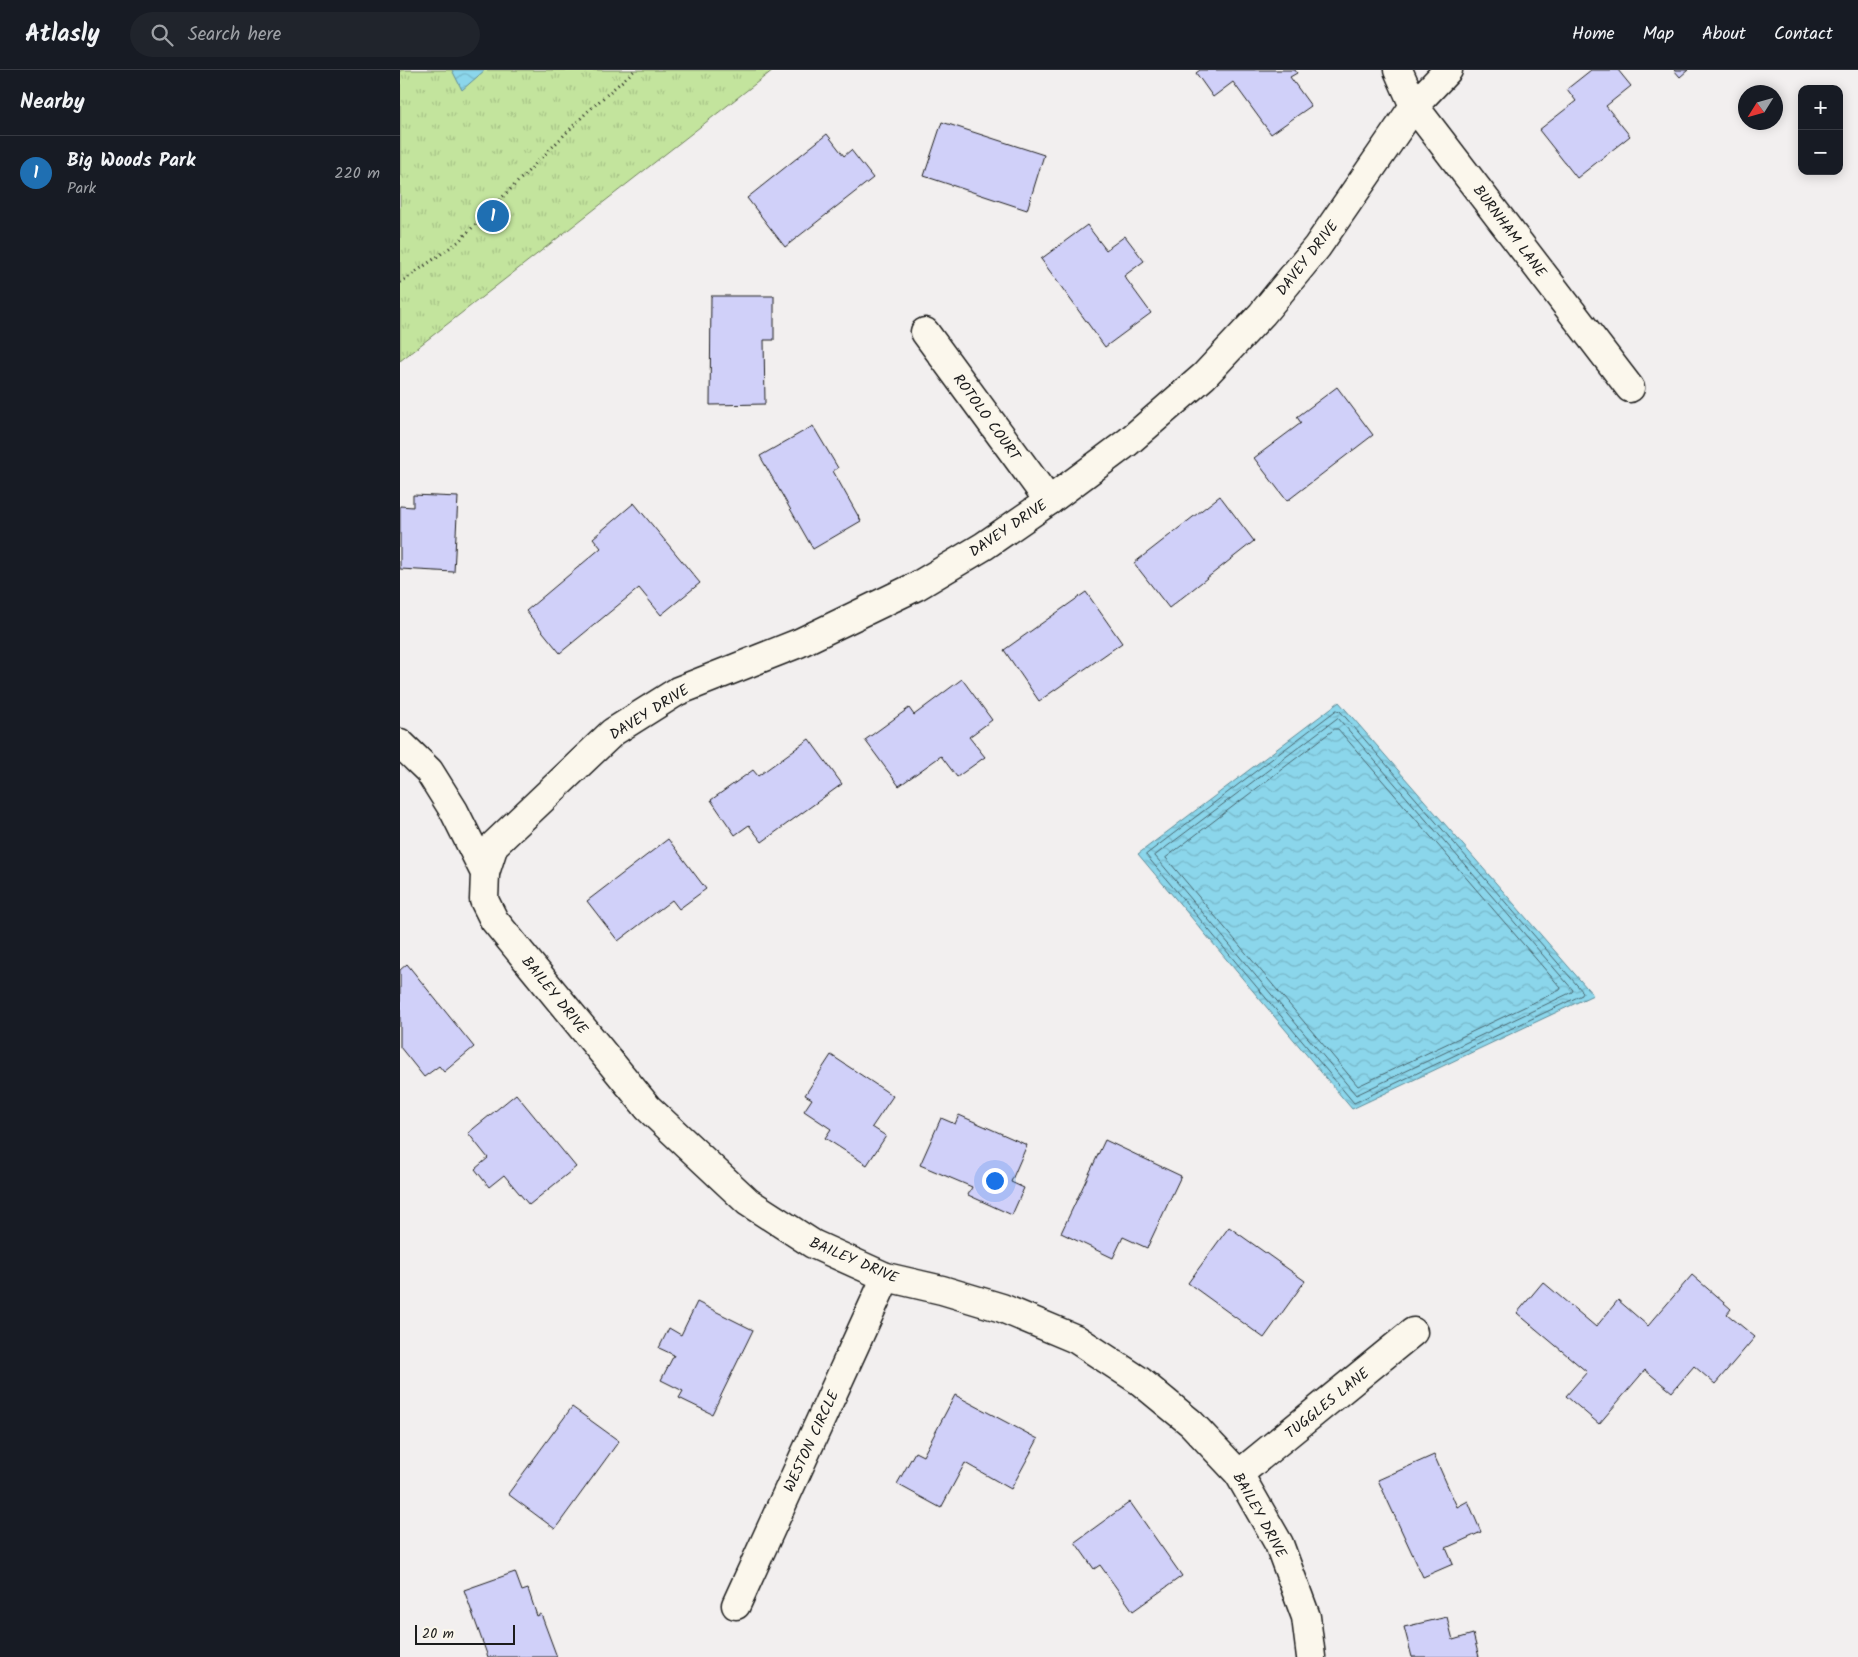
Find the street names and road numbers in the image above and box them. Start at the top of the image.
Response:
street label: BURNHAM LANE [1466,180,1553,284]
street label: DAVEY DRIVE [1271,215,1346,301]
street label: ROTOLO COURT [946,369,1027,468]
street label: DAVEY DRIVE [965,493,1054,564]
street label: DAVEY DRIVE [605,678,695,747]
street label: BAILEY DRIVE [515,951,594,1041]
street label: BAILEY DRIVE [805,1231,903,1291]
street label: TUGGLES LANE [1280,1361,1376,1445]
street label: WESTON CIRCLE [778,1385,847,1496]
street label: BAILEY DRIVE [1226,1468,1293,1564]

